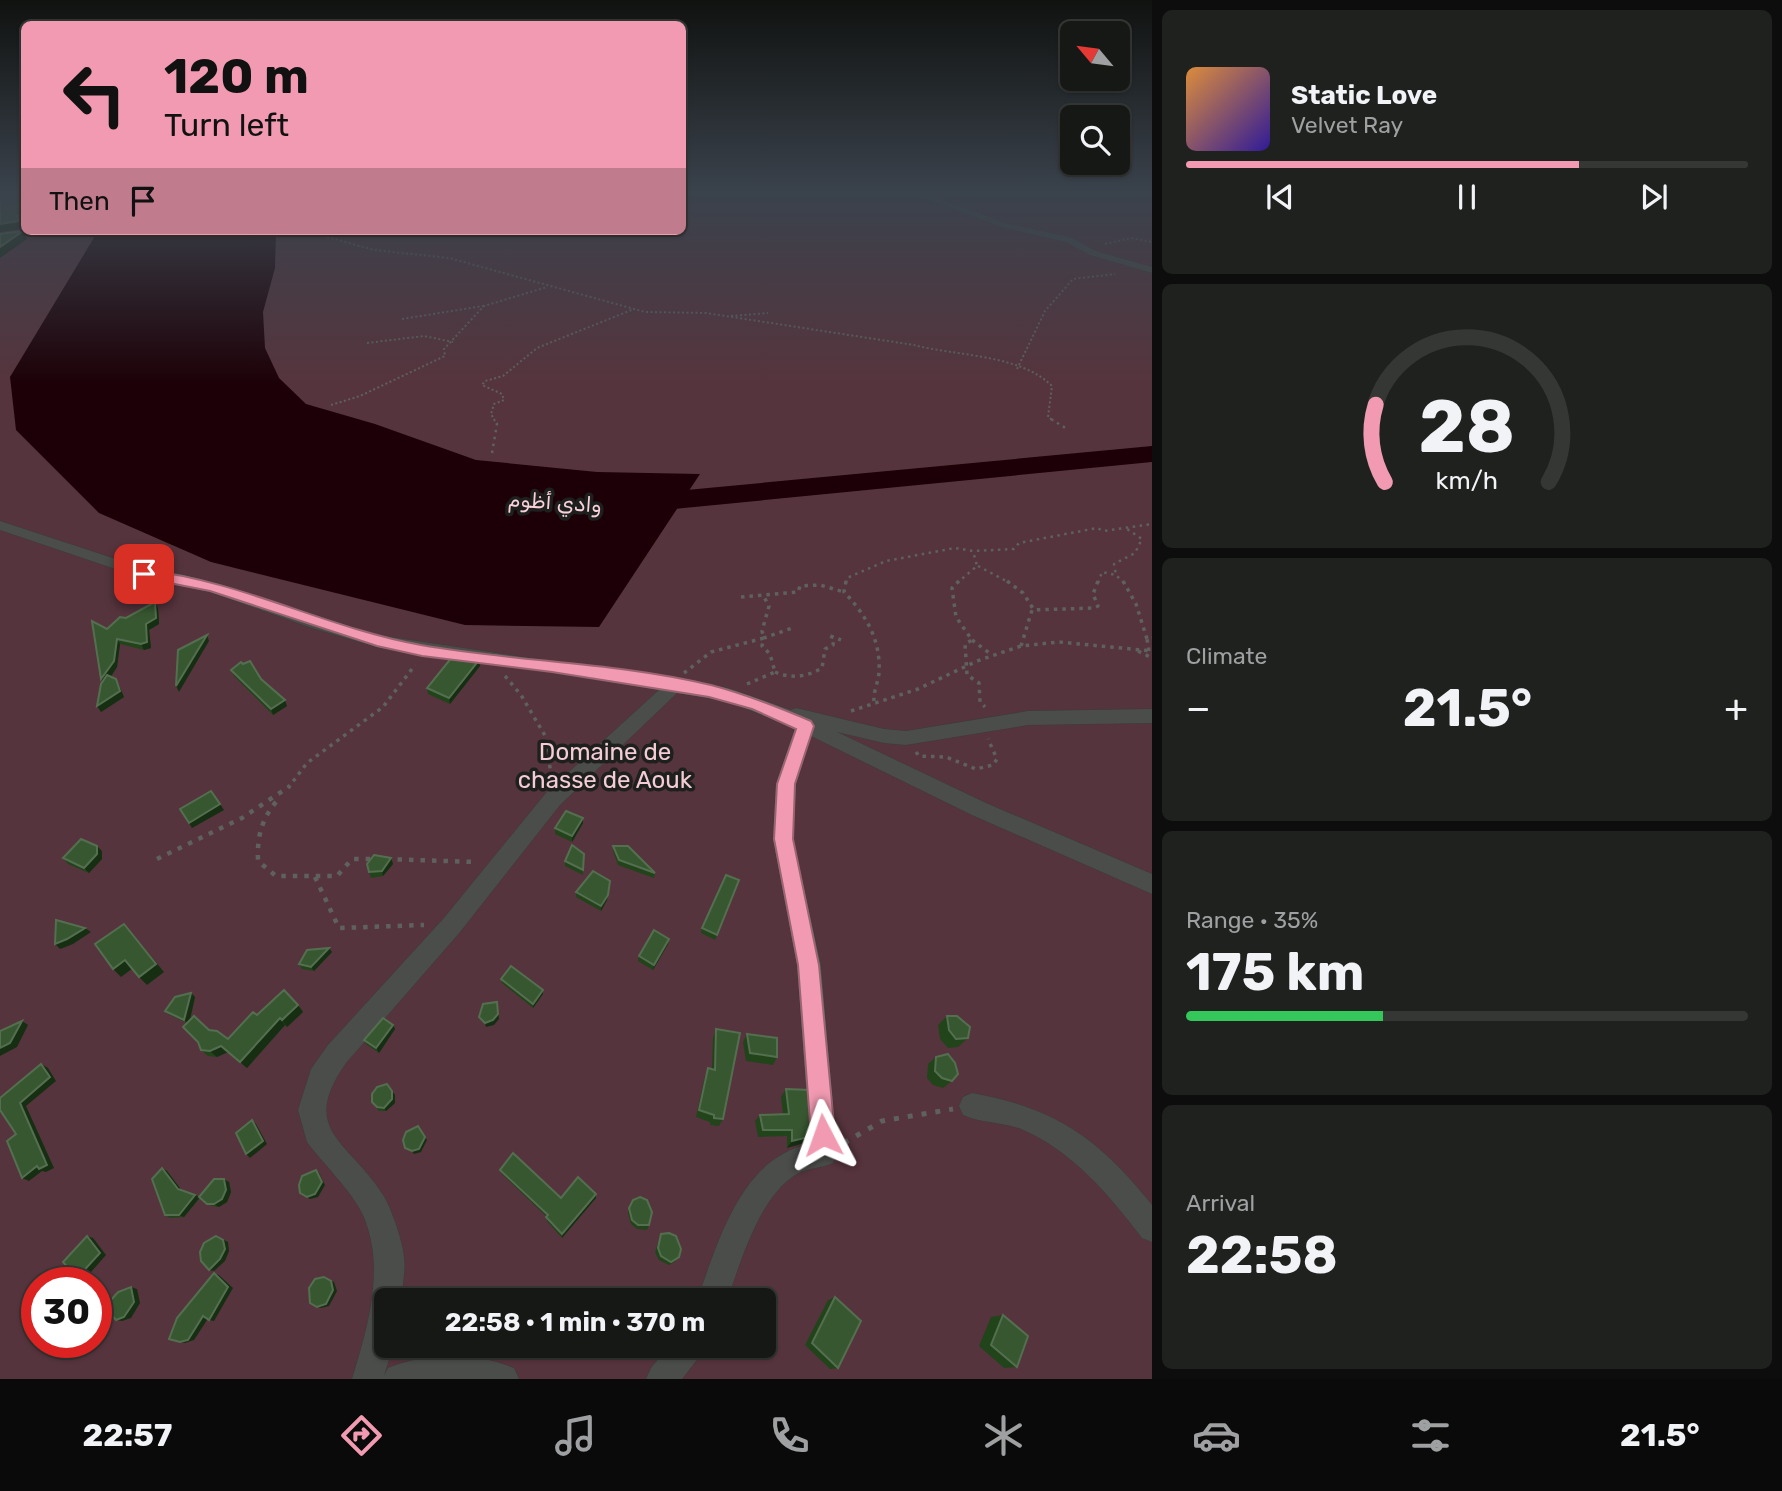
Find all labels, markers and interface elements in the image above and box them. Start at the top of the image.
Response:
north arrow [1060,21,1130,91]
map controls [1060,21,1130,175]
text: 120 m [164,47,309,105]
icon: left [49,49,140,140]
text: Static Love [1291,80,1437,111]
button: search [1060,105,1130,175]
text: Turn left [164,106,289,144]
text: Velvet Ray [1291,111,1403,139]
icon: previous [1261,178,1299,216]
icon: pause [1448,178,1486,216]
icon: next [1635,178,1673,216]
icon: arrive [124,182,162,220]
text: Then [49,186,110,217]
text: 28 [1419,384,1515,470]
text: km/h [1436,465,1498,494]
water label: وادي أظوم [507,486,603,520]
pin [114,544,174,604]
icon: arrive [125,555,163,593]
text: Climate [1186,642,1267,670]
text: 21.5° [1403,677,1532,739]
text: − [1186,685,1211,731]
text: + [1724,685,1748,731]
park label: Domaine de chasse de Aouk [518,738,693,794]
text: Range · 35% [1186,906,1318,934]
text: 175 km [1186,941,1364,1003]
position arrow [786,1098,860,1172]
text: Arrival [1186,1189,1255,1217]
text: 22:58 [1186,1224,1338,1286]
speed limit sign: 30 [21,1267,112,1358]
text: 22:58 · 1 min · 370 m [445,1307,705,1338]
icon: directions [337,1411,386,1460]
icon: music [551,1411,600,1460]
icon: phone [765,1411,814,1460]
icon: climate [979,1411,1028,1460]
icon: car [1192,1411,1241,1460]
icon: filters [1406,1411,1455,1460]
text: 22:57 [82,1416,172,1454]
text: 21.5° [1620,1416,1700,1454]

